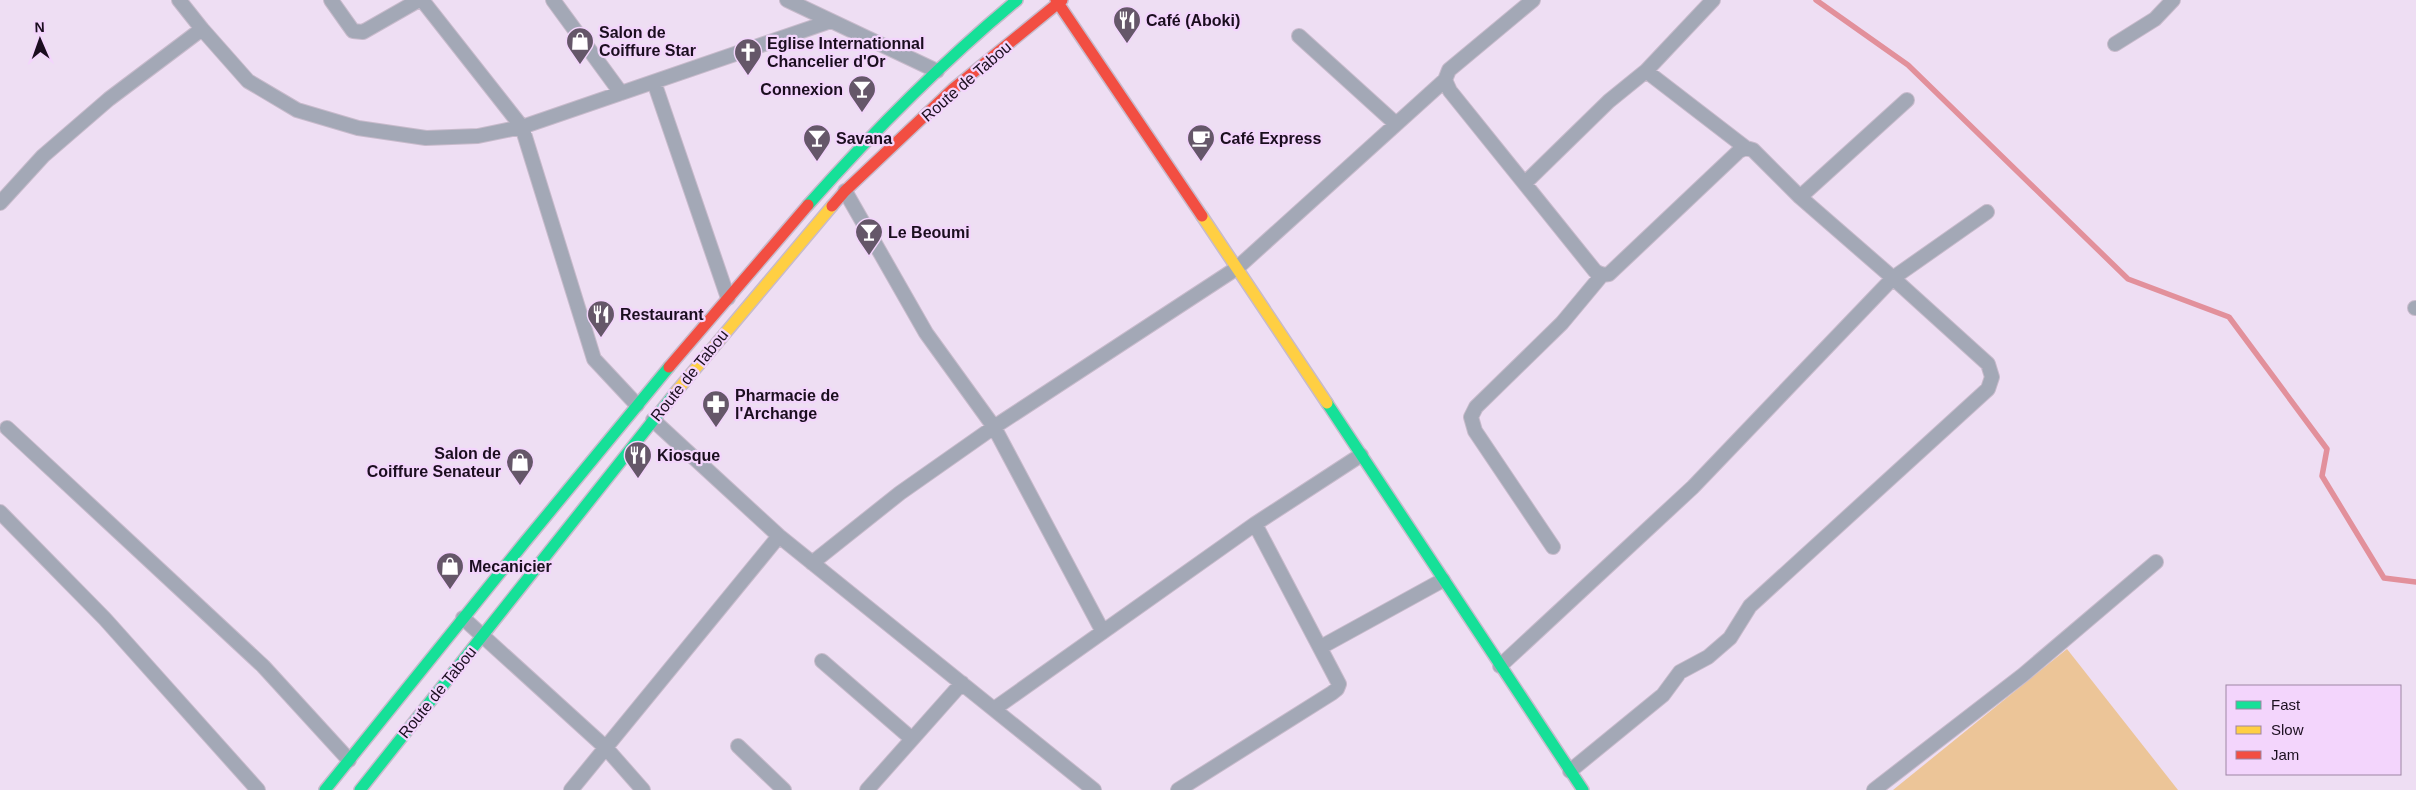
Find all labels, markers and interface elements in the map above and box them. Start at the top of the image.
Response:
restaurant icon: Café (Aboki) [1112,5,1142,44]
place label: Café (Aboki) [1146,12,1240,29]
north arrow [15,15,65,65]
text: N [34,19,45,35]
place label: Salon de Coiffure Star [599,24,696,59]
shop icon: Salon de Coiffure Star [565,26,595,65]
place label: Eglise Internationnal Chancelier d'Or [767,35,924,70]
church icon: Eglise Internationnal Chancelier d'Or [733,37,763,76]
street label: Route de Tabou [918,38,1014,125]
bar icon: Connexion [847,74,877,113]
place label: Connexion [760,81,843,98]
bar icon: Savana [802,123,832,162]
cafe icon: Café Express [1186,123,1216,162]
place label: Savana [836,130,892,147]
place label: Café Express [1220,130,1321,147]
bar icon: Le Beoumi [854,217,884,256]
place label: Le Beoumi [888,224,970,241]
restaurant icon: Restaurant [586,299,616,338]
place label: Restaurant [620,306,704,323]
street label: Route de Tabou [647,326,731,424]
place label: Pharmacie de l'Archange [735,387,839,422]
pharmacy icon: Pharmacie de l'Archange [701,389,731,428]
restaurant icon: Kiosque [623,440,653,479]
place label: Salon de Coiffure Senateur [367,445,501,480]
shop icon: Salon de Coiffure Senateur [505,447,535,486]
place label: Kiosque [657,447,720,464]
shop icon: Mecanicier [435,551,465,590]
place label: Mecanicier [469,558,552,575]
street label: Route de Tabou [395,643,479,741]
legend [2226,685,2401,775]
text: Fast [2271,696,2301,713]
text: Slow [2271,721,2304,738]
text: Jam [2271,746,2299,763]

